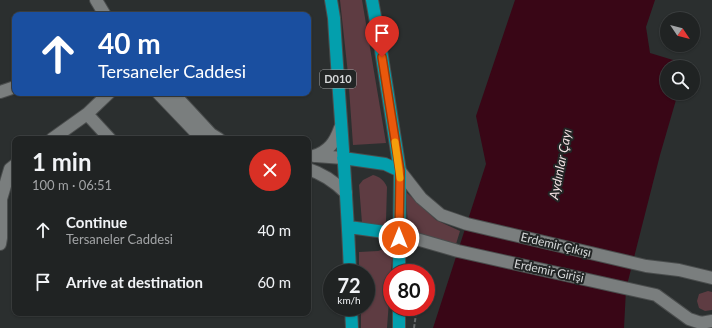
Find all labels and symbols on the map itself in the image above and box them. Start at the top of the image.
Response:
north arrow [660,12,700,52]
pin [365,16,399,57]
road number: D010 [320,70,356,88]
water label: Aydınlar Çayı [545,128,575,201]
position arrow [378,217,420,259]
street label: Erdemir Çıkışı [519,229,593,260]
street label: Erdemir Girişi [513,256,585,285]
speed limit sign: 80 [383,264,435,316]

